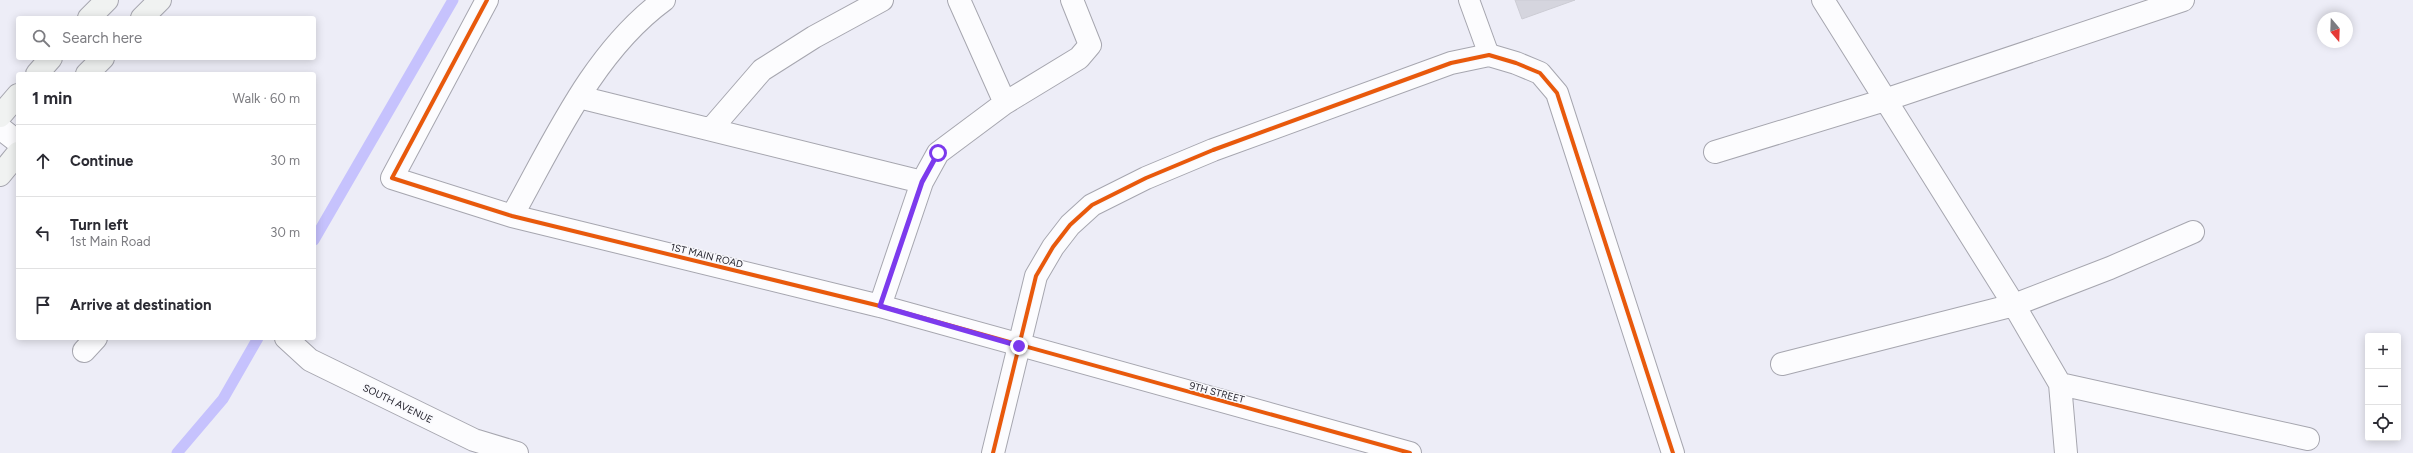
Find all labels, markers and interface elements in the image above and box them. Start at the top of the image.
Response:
north arrow [2317,12,2353,48]
search box [16,16,316,60]
icon: search [30,27,52,49]
text: Search here [62,29,142,47]
text: 1 min [32,88,72,108]
text: Walk · 60 m [233,91,300,106]
route start [929,144,947,162]
icon: ahead [32,150,54,172]
text: Continue [70,152,133,170]
text: 30 m [270,153,300,168]
text: Turn left [70,216,128,234]
icon: left [32,222,54,244]
text: 30 m [270,225,300,240]
text: 1st Main Road [70,234,151,249]
street label: 1ST MAIN ROAD [669,240,745,271]
icon: arrive [32,294,54,316]
text: Arrive at destination [70,296,211,314]
map controls [2365,333,2401,441]
button: + [2365,333,2401,369]
route end [1010,337,1028,355]
button: − [2365,369,2401,405]
street label: 9TH STREET [1188,379,1246,406]
street label: SOUTH AVENUE [361,381,435,426]
button: locate [2365,405,2401,441]

